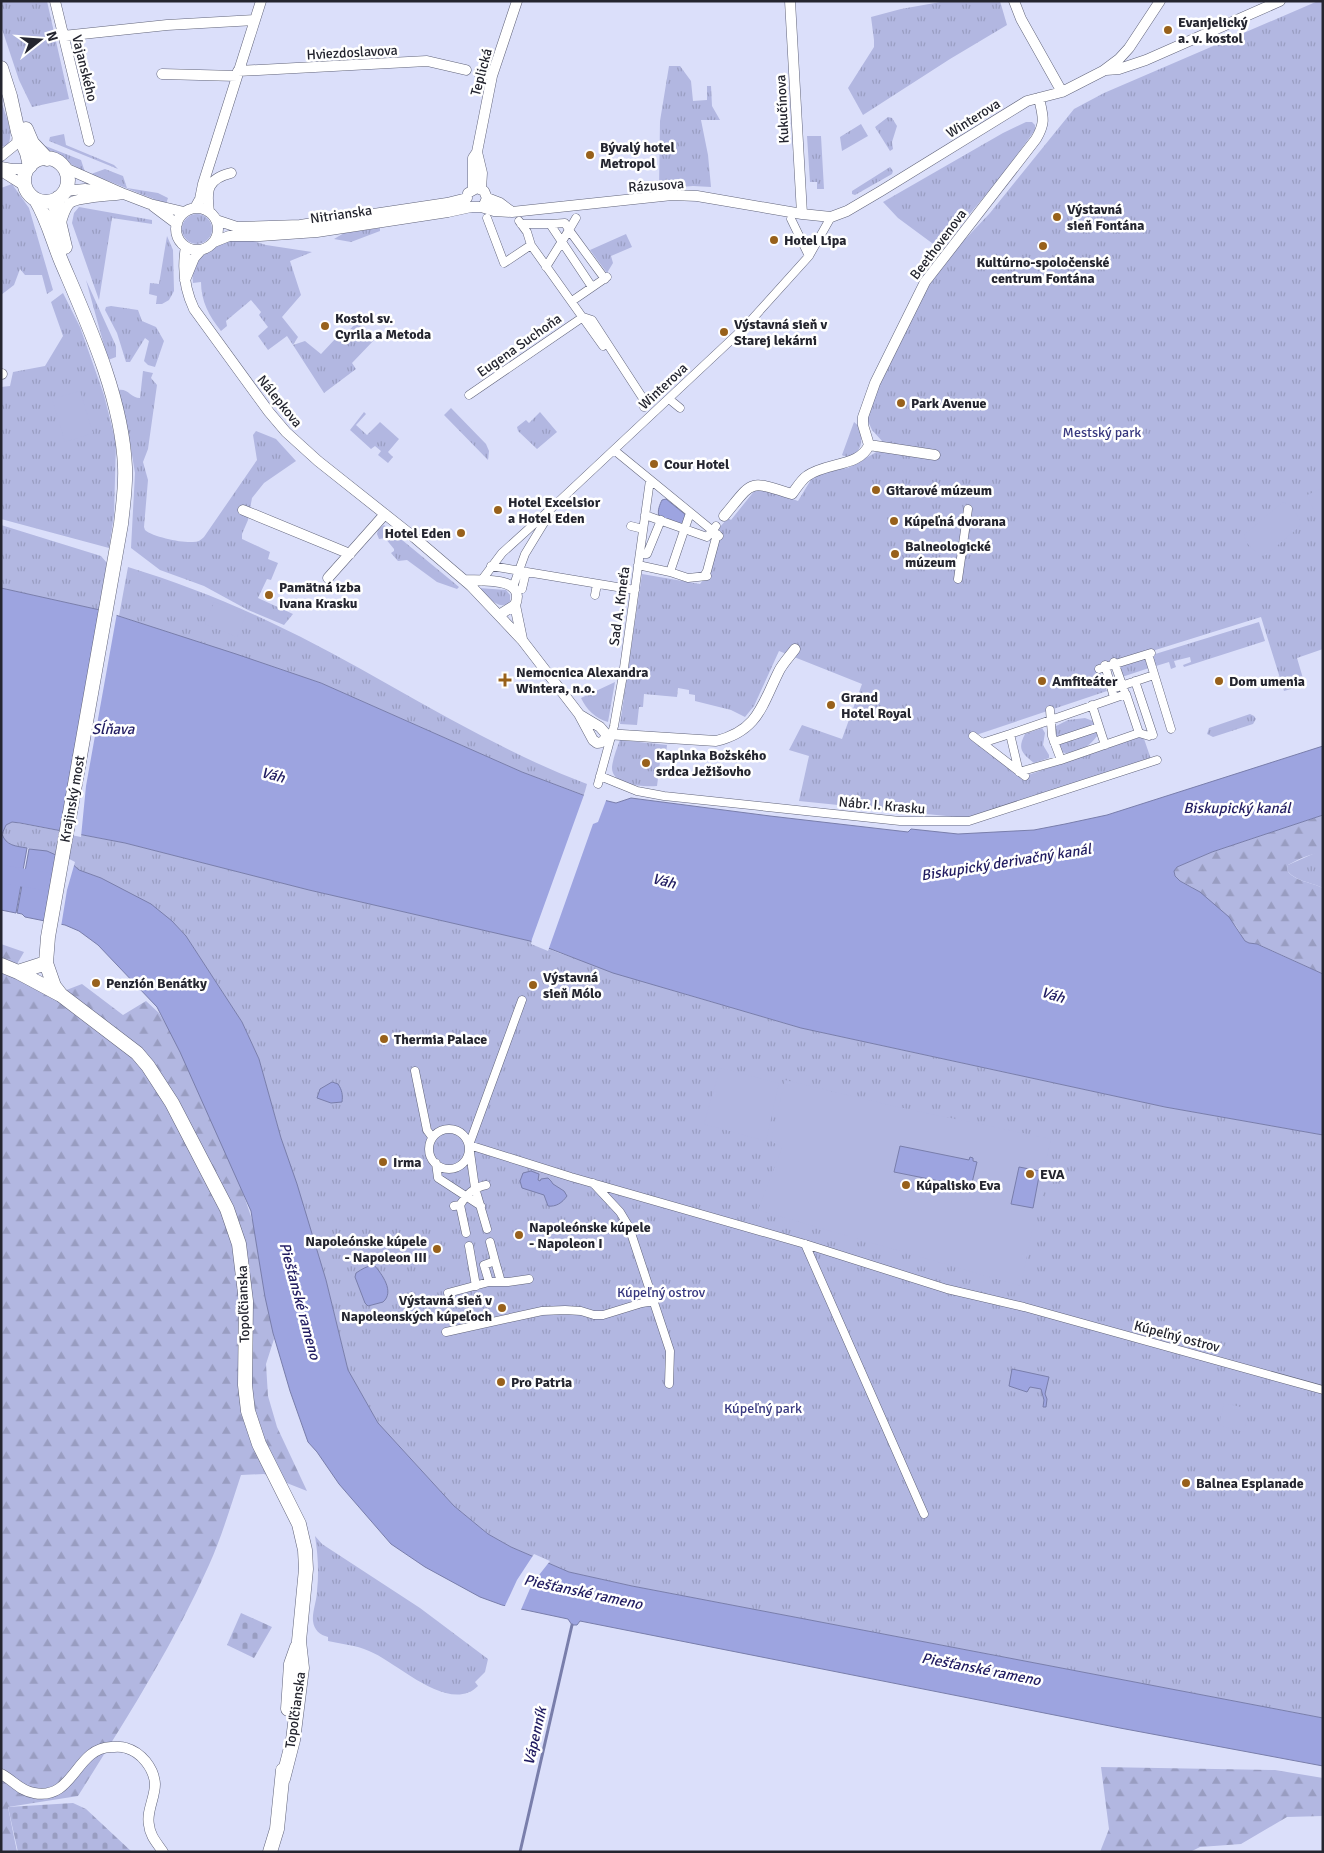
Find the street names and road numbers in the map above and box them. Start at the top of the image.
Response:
street label: Vajanského [68,33,101,103]
street label: Hviezdoslavova [306,42,398,63]
street label: Teplická [467,46,496,98]
street label: Kukučínova [772,74,793,144]
street label: Winterova [943,95,1003,142]
street label: Rázusova [627,175,685,196]
street label: Nitrianska [309,202,373,227]
street label: Beethovenova [906,206,970,283]
street label: Eugena Suchoňa [474,310,565,381]
street label: Winterova [635,359,691,413]
street label: Nálepkova [253,372,306,431]
street label: Sad A. Kmeťa [606,565,633,647]
street label: Krajinský most [56,754,89,844]
street label: Nábr. I. Krasku [838,793,926,818]
street label: Topoľčianska [234,1265,253,1343]
street label: Kúpeľný ostrov [1132,1317,1222,1356]
street label: Topoľčianska [282,1671,309,1750]

